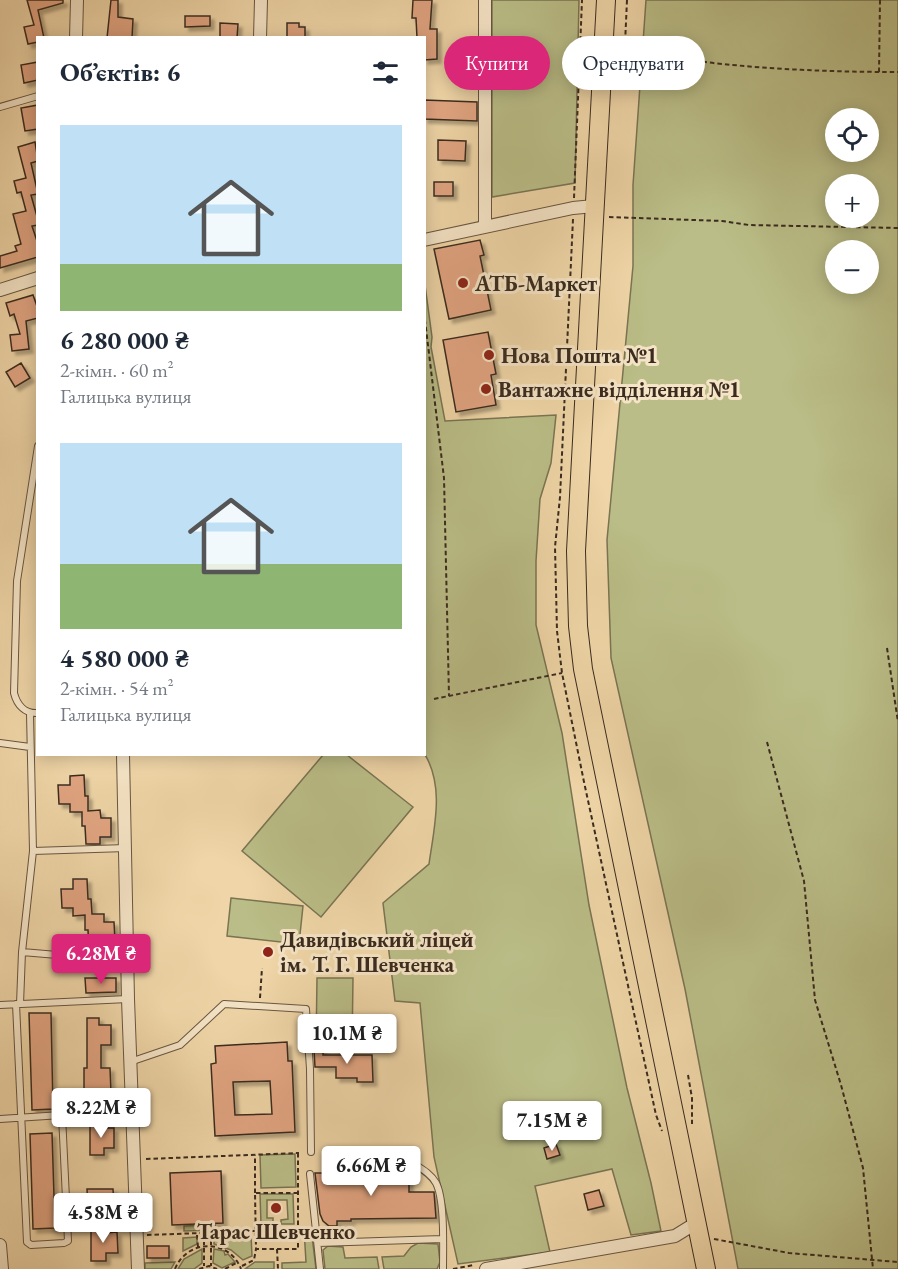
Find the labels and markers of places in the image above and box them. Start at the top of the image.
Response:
place label: АТБ-Маркет [474,269,597,298]
marker: АТБ-Маркет [456,276,470,290]
place label: Нова Пошта №1 [501,341,658,370]
marker: Нова Пошта №1 [482,348,496,362]
place label: Вантажне відділення №1 [498,375,740,404]
marker: Вантажне відділення №1 [479,382,493,396]
place label: Давидівський ліцей ім. Т. Г. Шевченка [280,925,474,979]
pin: 6.28M ₴ [46,934,156,985]
marker: Давидівський ліцей ім. Т. Г. Шевченка [261,945,275,959]
pin: 10.1M ₴ [292,1014,402,1065]
pin: 8.22M ₴ [46,1088,156,1139]
pin: 7.15M ₴ [497,1101,607,1152]
pin: 6.66M ₴ [316,1146,426,1197]
pin: 4.58M ₴ [48,1193,158,1244]
marker: Тарас Шевченко [269,1201,283,1215]
place label: Тарас Шевченко [197,1217,355,1246]

